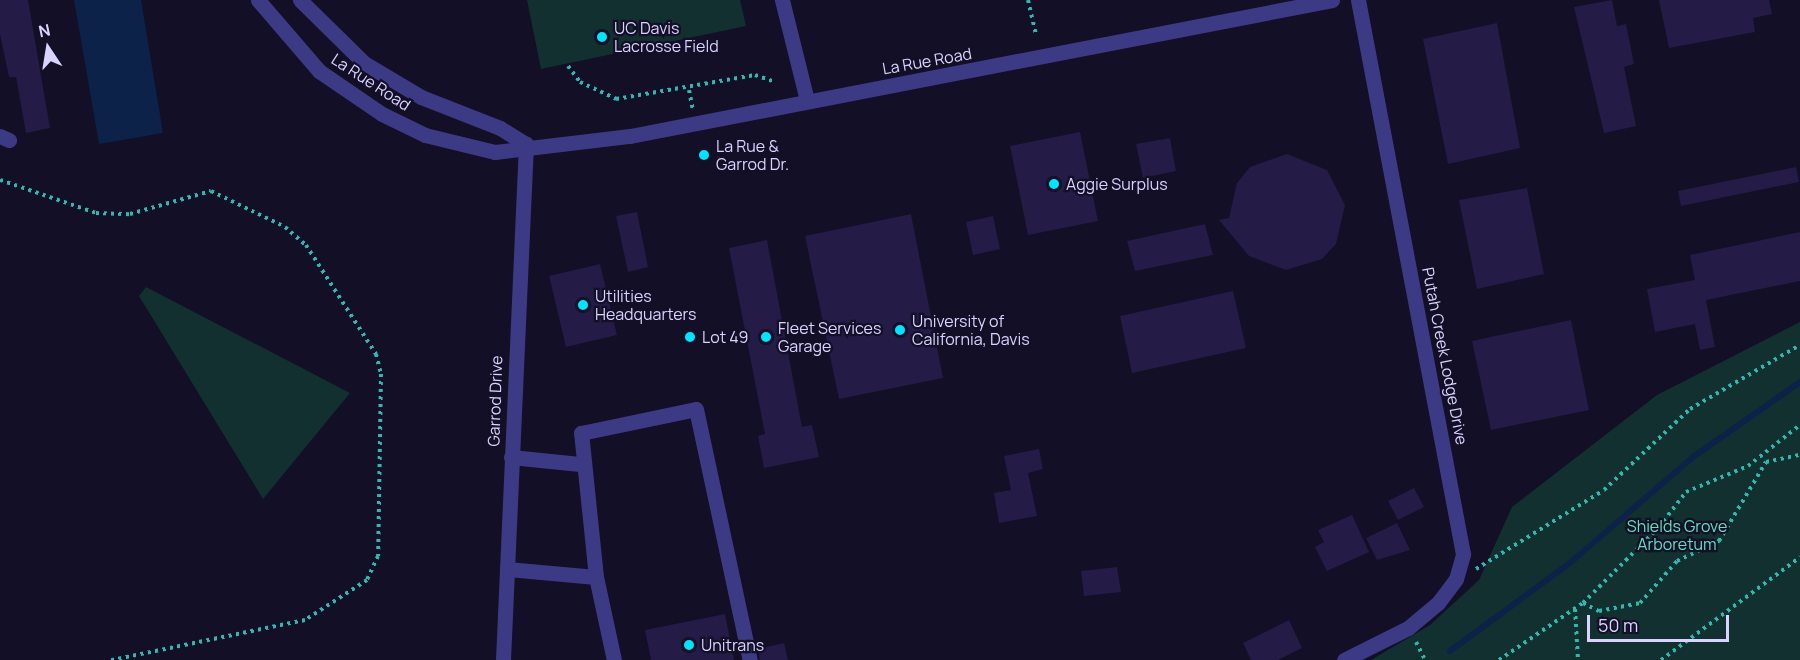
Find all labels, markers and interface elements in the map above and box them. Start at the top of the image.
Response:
north arrow [18,18,78,78]
text: N [36,18,52,42]
place label: UC Davis Lacrosse Field [614,18,719,56]
marker: UC Davis Lacrosse Field [595,30,609,44]
street label: La Rue Road [881,44,973,78]
street label: La Rue Road [328,49,414,115]
place label: La Rue & Garrod Dr. [716,136,789,174]
marker: La Rue & Garrod Dr. [697,148,711,162]
place label: Aggie Surplus [1066,174,1168,194]
marker: Aggie Surplus [1047,177,1061,191]
street label: Putah Creek Lodge Drive [1418,266,1472,446]
place label: Utilities Headquarters [595,286,696,324]
marker: Utilities Headquarters [576,298,590,312]
place label: University of California, Davis [912,311,1030,349]
place label: Fleet Services Garage [778,318,881,356]
marker: University of California, Davis [893,323,907,337]
place label: Lot 49 [702,327,748,347]
marker: Lot 49 [683,330,697,344]
marker: Fleet Services Garage [759,330,773,344]
street label: Garrod Drive [484,355,506,447]
park label: Shields Grove Arboretum [1627,516,1727,554]
scale bar [1590,603,1732,641]
text: 50 m [1598,613,1638,637]
place label: Unitrans [701,635,764,655]
marker: Unitrans [682,638,696,652]

